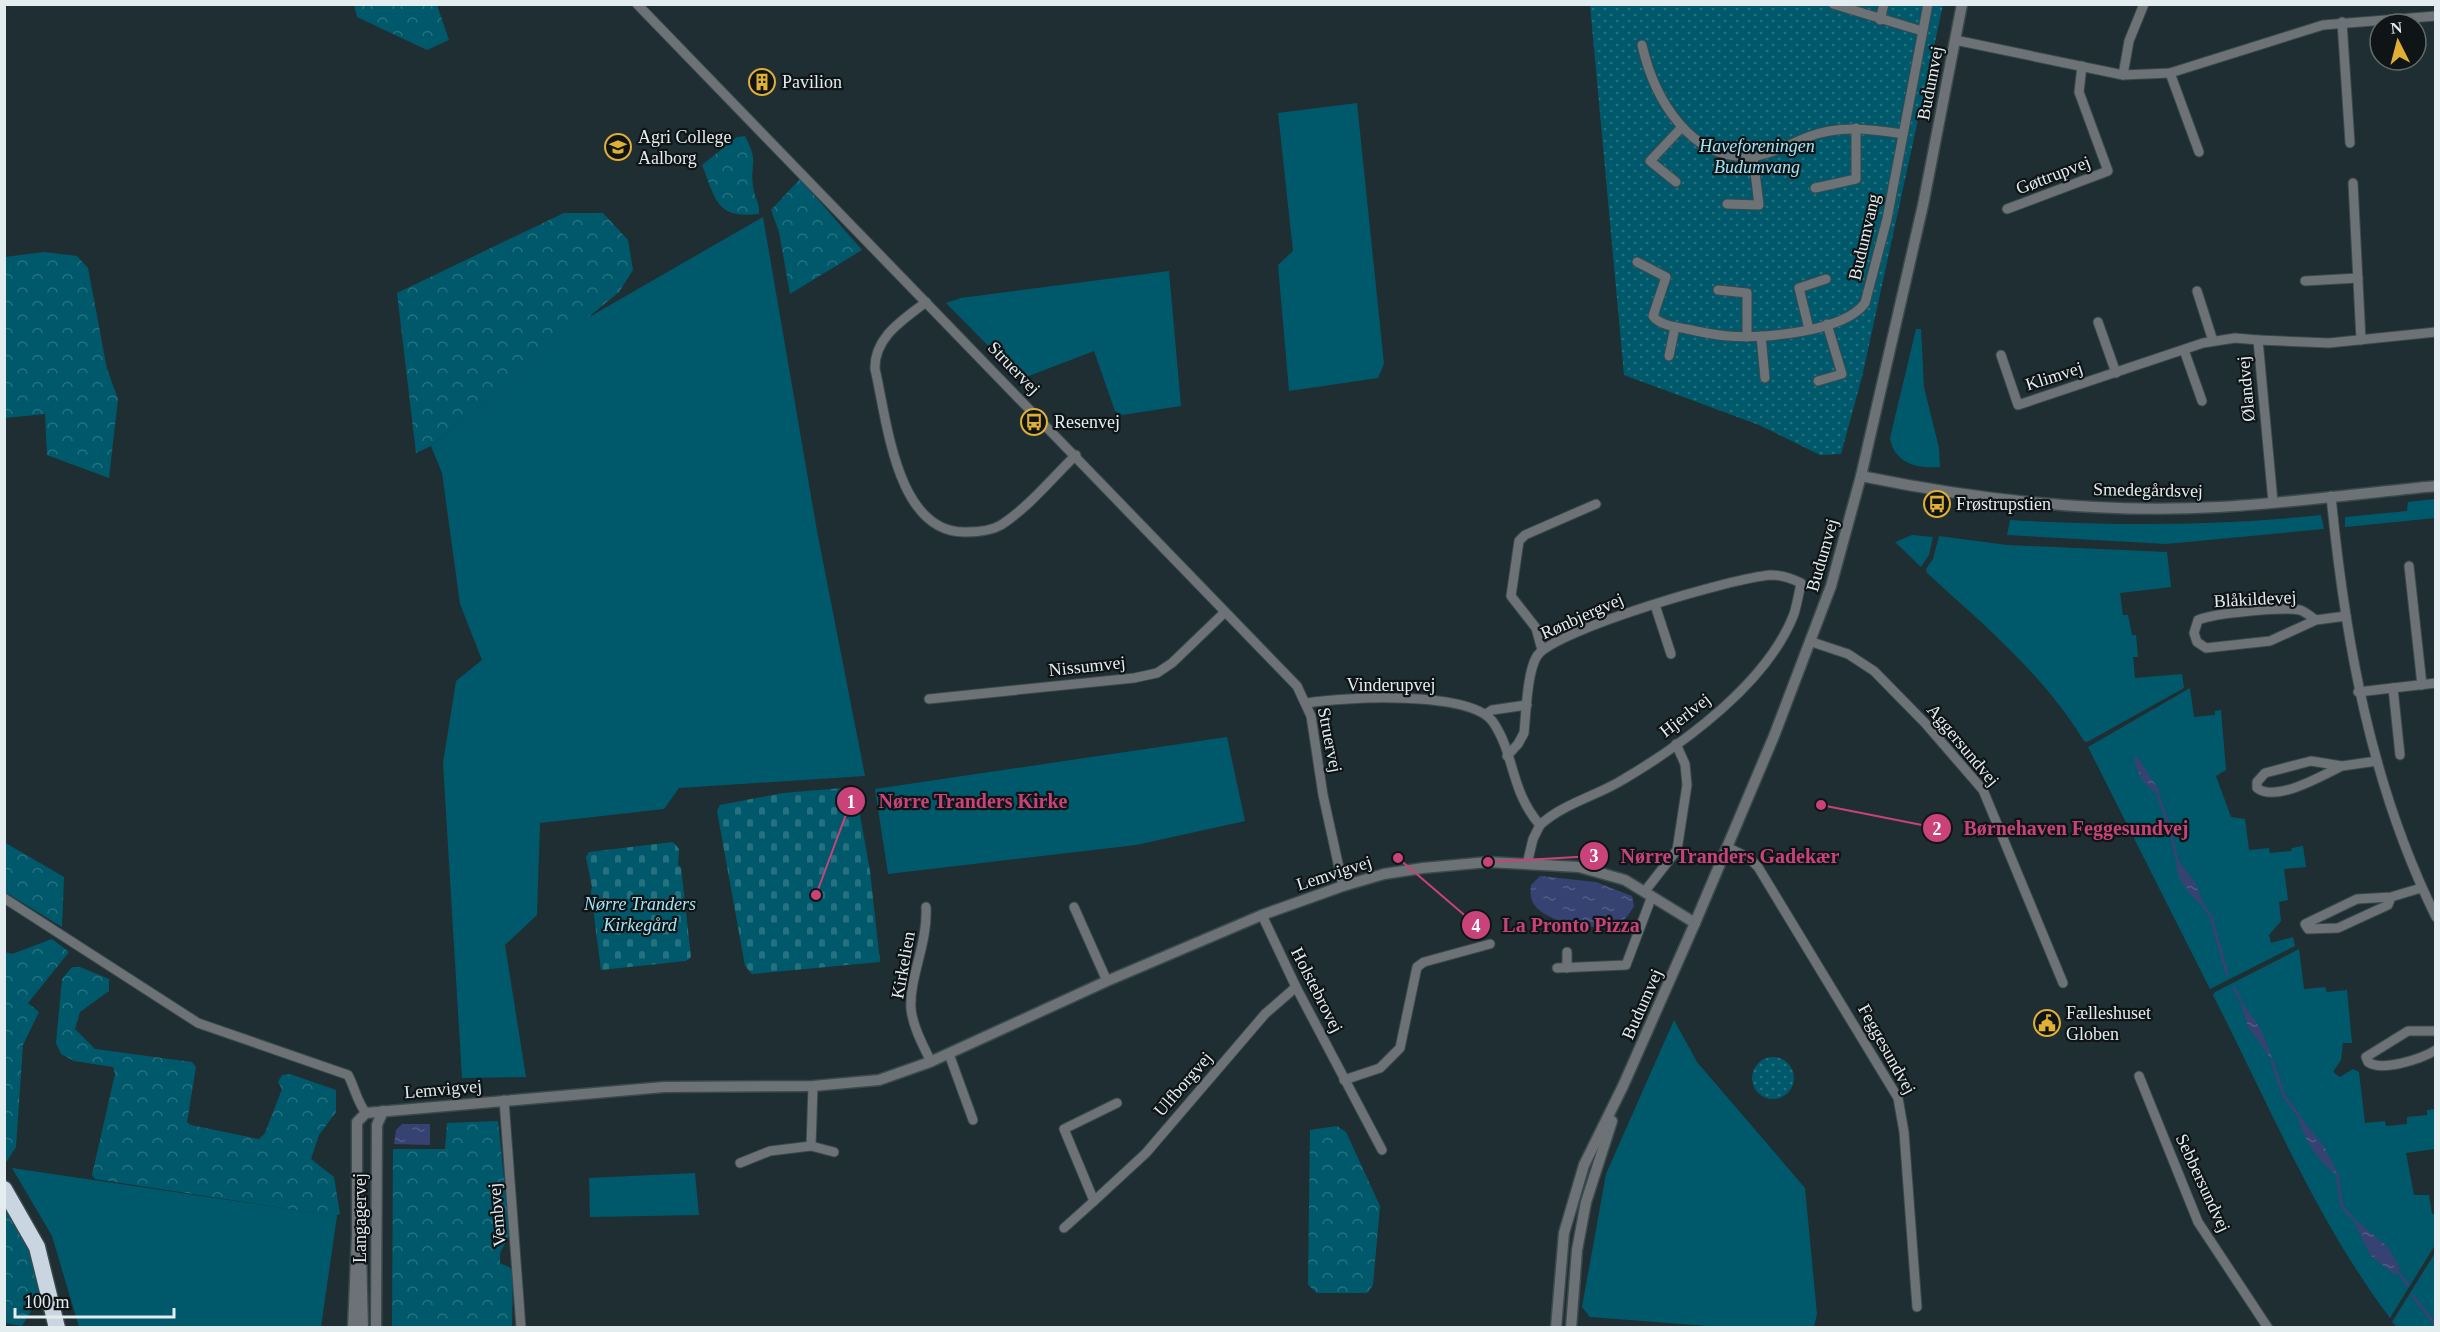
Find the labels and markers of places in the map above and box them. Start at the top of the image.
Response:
building icon: Pavilion [747,67,777,97]
place label: Pavilion [782,72,842,92]
place label: Agri College Aalborg [638,127,731,168]
school or university icon: Agri College Aalborg [603,132,633,162]
bus stop icon: Resenvej [1019,407,1049,437]
place label: Resenvej [1054,412,1120,432]
bus stop icon: Frøstrupstien [1922,489,1952,519]
place label: Frøstrupstien [1956,494,2051,514]
callout: Nørre Tranders Kirke [836,782,1080,820]
callout: Børnehaven Feggesundvej [1922,809,2201,847]
callout: Nørre Tranders Gadekær [1579,837,1852,875]
callout: La Pronto Pizza [1461,906,1652,944]
place label: Fælleshuset Globen [2066,1003,2151,1044]
public building icon: Fælleshuset Globen [2032,1008,2062,1038]

